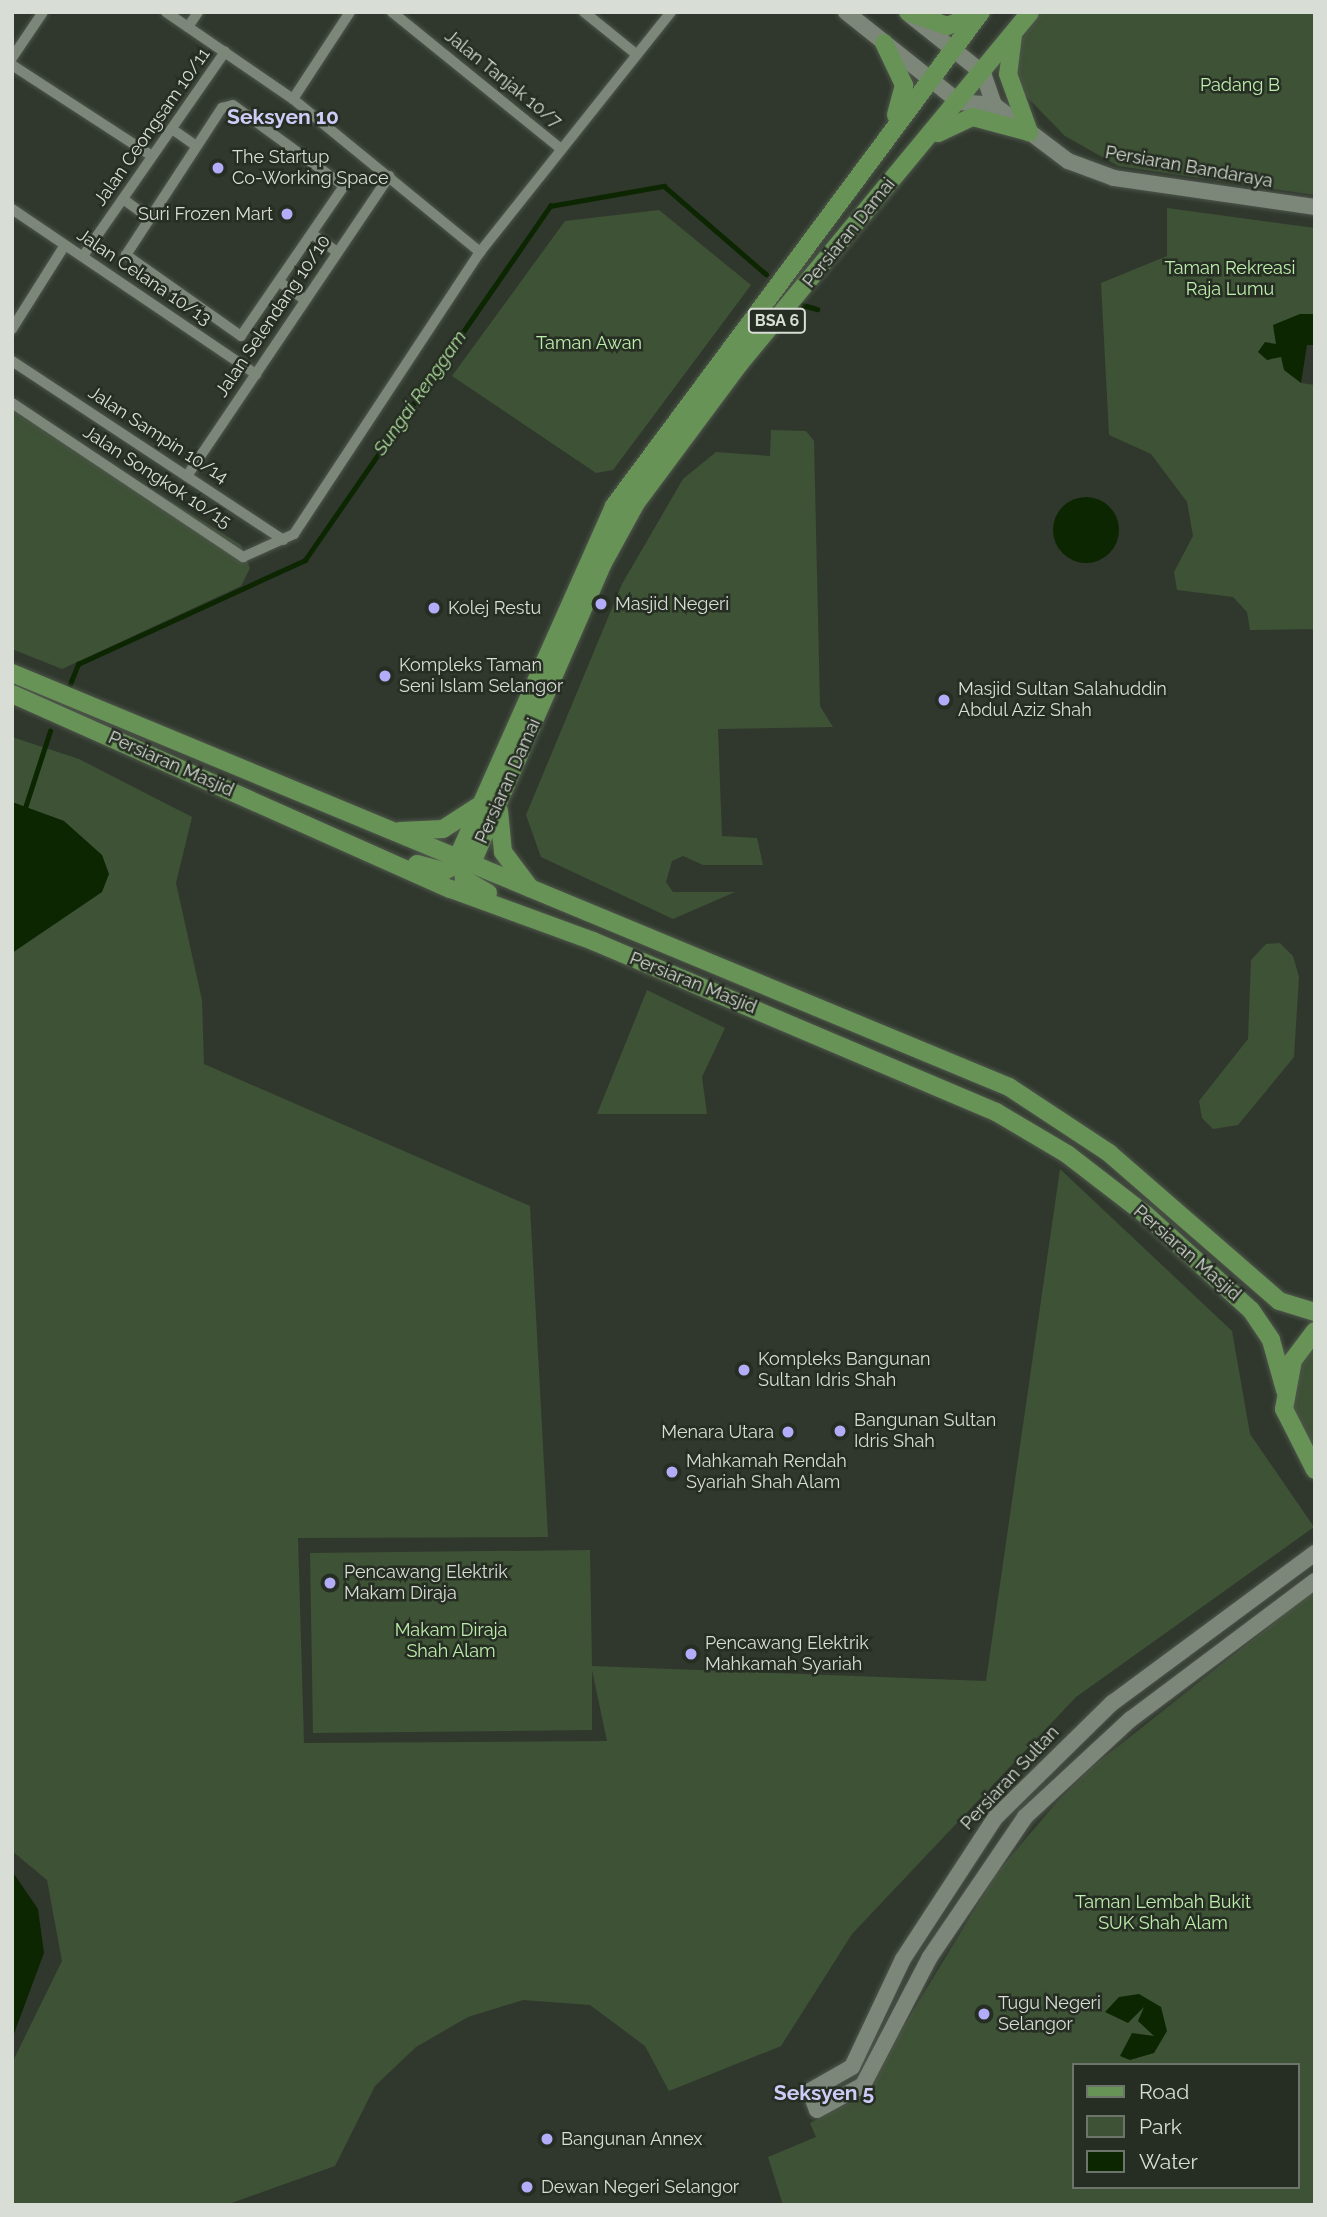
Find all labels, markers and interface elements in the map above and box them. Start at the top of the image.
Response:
street label: Jalan Tanjak 10/7 [440,25,566,133]
street label: Jalan Ceongsam 10/11 [89,44,215,210]
park label: Padang B [1200,74,1280,96]
district label: Seksyen 10 [227,104,339,130]
street label: Persiaran Bandaraya [1103,142,1275,192]
place label: The Startup Co-Working Space [232,147,389,190]
marker: The Startup Co-Working Space [210,160,226,176]
street label: Persiaran Damai [798,174,900,292]
place label: Suri Frozen Mart [138,203,273,225]
marker: Suri Frozen Mart [279,206,295,222]
street label: Jalan Celana 10/13 [73,224,215,330]
street label: Jalan Selendang 10/10 [211,231,335,401]
park label: Taman Rekreasi Raja Lumu [1165,258,1295,300]
road number: BSA 6 [747,308,807,334]
water label: Sungai Renggam [369,326,471,460]
park label: Taman Awan [536,332,642,354]
street label: Jalan Sampin 10/14 [84,382,232,488]
street label: Jalan Songkok 10/15 [79,421,235,533]
place label: Masjid Negeri [615,593,729,615]
marker: Masjid Negeri [593,596,609,612]
place label: Kolej Restu [448,597,541,619]
marker: Kolej Restu [426,600,442,616]
place label: Kompleks Taman Seni Islam Selangor [399,655,563,698]
marker: Kompleks Taman Seni Islam Selangor [377,668,393,684]
place label: Masjid Sultan Salahuddin Abdul Aziz Shah [958,679,1167,722]
marker: Masjid Sultan Salahuddin Abdul Aziz Shah [936,692,952,708]
street label: Persiaran Damai [471,715,545,847]
street label: Persiaran Masjid [105,727,237,801]
street label: Persiaran Masjid [626,948,760,1018]
street label: Persiaran Masjid [1129,1201,1245,1305]
place label: Kompleks Bangunan Sultan Idris Shah [758,1349,931,1392]
marker: Kompleks Bangunan Sultan Idris Shah [736,1362,752,1378]
place label: Bangunan Sultan Idris Shah [854,1410,996,1452]
place label: Menara Utara [661,1421,774,1443]
marker: Bangunan Sultan Idris Shah [832,1423,848,1439]
marker: Menara Utara [780,1424,796,1440]
place label: Mahkamah Rendah Syariah Shah Alam [686,1451,847,1494]
marker: Mahkamah Rendah Syariah Shah Alam [664,1464,680,1480]
place label: Pencawang Elektrik Makam Diraja [344,1562,508,1604]
marker: Pencawang Elektrik Makam Diraja [322,1575,338,1591]
park label: Makam Diraja Shah Alam [395,1620,507,1662]
place label: Pencawang Elektrik Mahkamah Syariah [705,1633,869,1676]
marker: Pencawang Elektrik Mahkamah Syariah [683,1646,699,1662]
street label: Persiaran Sultan [956,1722,1064,1834]
park label: Taman Lembah Bukit SUK Shah Alam [1075,1892,1251,1934]
place label: Tugu Negeri Selangor [998,1993,1101,2036]
marker: Tugu Negeri Selangor [976,2006,992,2022]
legend [1072,2063,1299,2189]
text: Road [1139,2079,1189,2104]
district label: Seksyen 5 [774,2080,874,2106]
text: Park [1139,2114,1182,2139]
place label: Bangunan Annex [561,2128,703,2150]
marker: Bangunan Annex [539,2131,555,2147]
text: Water [1139,2149,1198,2174]
place label: Dewan Negeri Selangor [541,2176,739,2198]
marker: Dewan Negeri Selangor [519,2179,535,2195]

